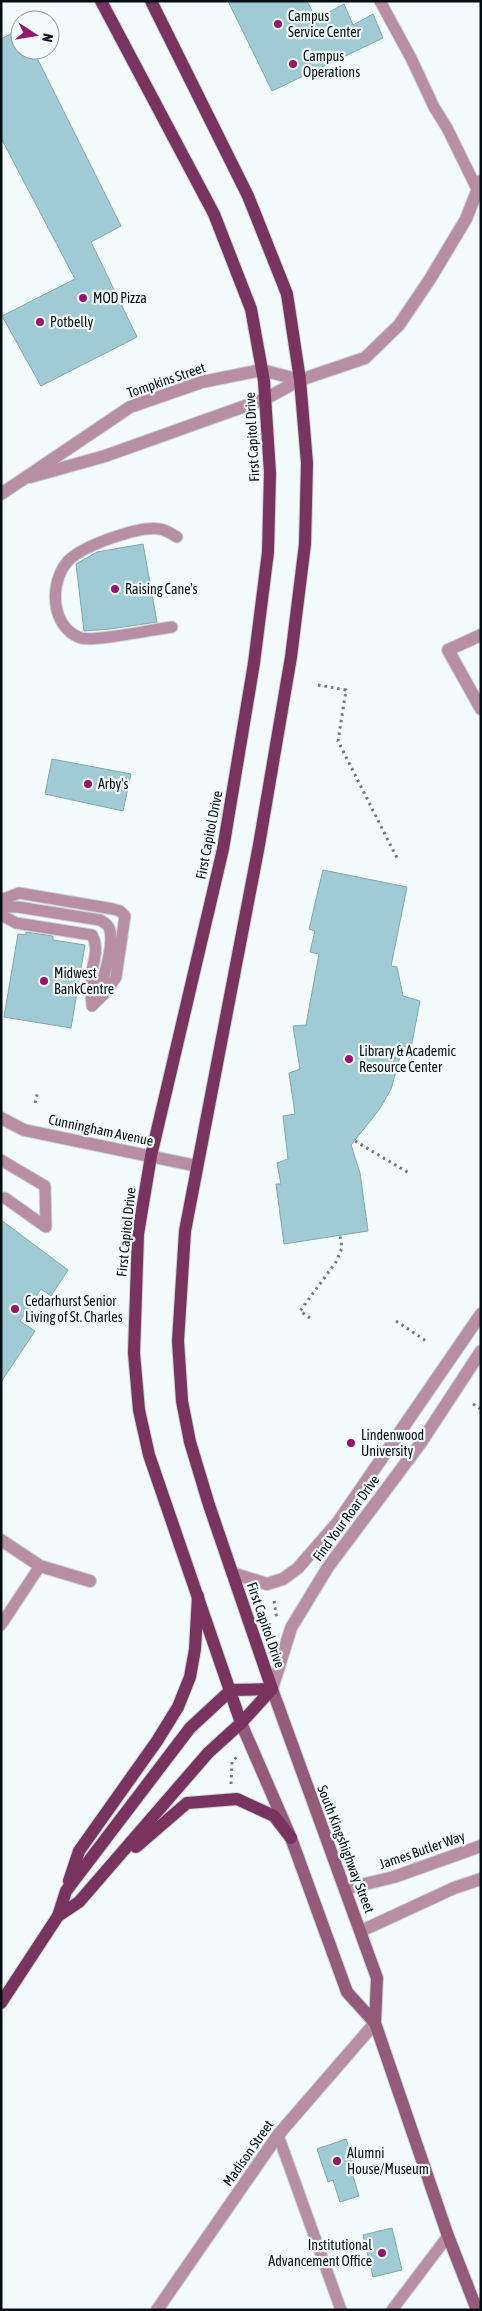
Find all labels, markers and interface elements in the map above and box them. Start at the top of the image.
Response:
place label: Campus Service Center [288,8,362,40]
north arrow [10,10,60,60]
marker: Campus Service Center [272,18,284,30]
text: N [39,32,56,43]
place label: Campus Operations [303,48,360,80]
marker: Campus Operations [287,58,299,70]
place label: MOD Pizza [93,290,147,306]
marker: MOD Pizza [77,292,89,304]
place label: Potbelly [50,314,94,330]
marker: Potbelly [34,316,46,328]
street label: Tompkins Street [125,359,207,401]
street label: First Capitol Drive [242,392,262,482]
place label: Raising Cane's [125,581,197,597]
marker: Raising Cane's [109,583,121,595]
place label: Arby's [98,776,129,792]
marker: Arby's [82,778,94,790]
street label: First Capitol Drive [193,789,225,881]
place label: Midwest BankCentre [54,965,114,997]
marker: Midwest BankCentre [38,975,50,987]
place label: Library & Academic Resource Center [359,1043,456,1075]
marker: Library & Academic Resource Center [343,1053,355,1065]
street label: Cunningham Avenue [47,1111,155,1149]
street label: First Capitol Drive [113,1186,139,1278]
place label: Cedarhurst Senior Living of St. Charles [25,1293,123,1325]
marker: Cedarhurst Senior Living of St. Charles [9,1303,21,1315]
place label: Lindenwood University [361,1427,424,1459]
marker: Lindenwood University [345,1437,357,1449]
street label: Find Your Roar Drive [309,1472,383,1564]
street label: First Capitol Drive [244,1580,288,1670]
street label: South Kingshighway Street [314,1783,378,1915]
street label: James Butler Way [377,1828,467,1872]
street label: Madison Street [219,2117,277,2189]
place label: Alumni House/Museum [347,2145,429,2177]
marker: Alumni House/Museum [331,2155,343,2167]
place label: Institutional Advancement Office [268,2237,372,2269]
marker: Institutional Advancement Office [376,2247,388,2259]

